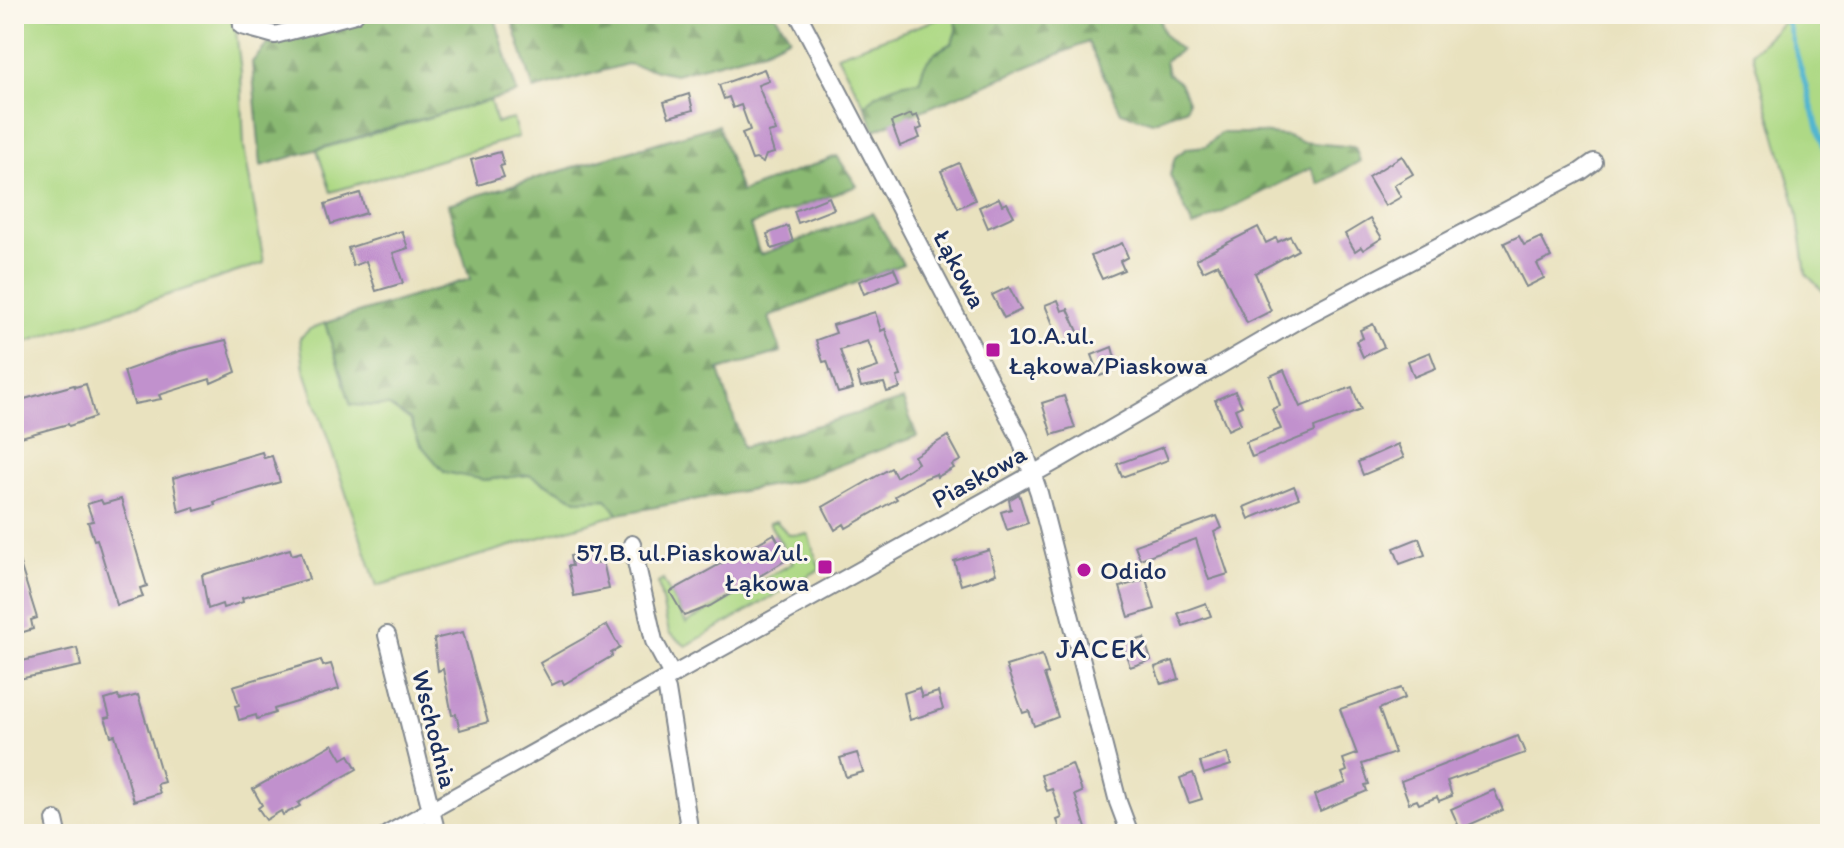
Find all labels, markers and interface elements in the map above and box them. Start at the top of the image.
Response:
street label: Łąkowa [926,224,994,314]
place label: 10.A.ul. Łąkowa/Piaskowa [1009,319,1208,381]
marker: 10.A.ul. Łąkowa/Piaskowa [984,341,1002,359]
street label: Piaskowa [926,437,1032,515]
place label: 57.B. ul.Piaskowa/ul. Łąkowa [576,536,809,598]
place label: Odido [1100,554,1167,586]
marker: 57.B. ul.Piaskowa/ul. Łąkowa [816,558,834,576]
marker: Odido [1075,561,1093,579]
district label: JACEK [1056,631,1148,665]
street label: Wschodnia [405,667,465,792]

